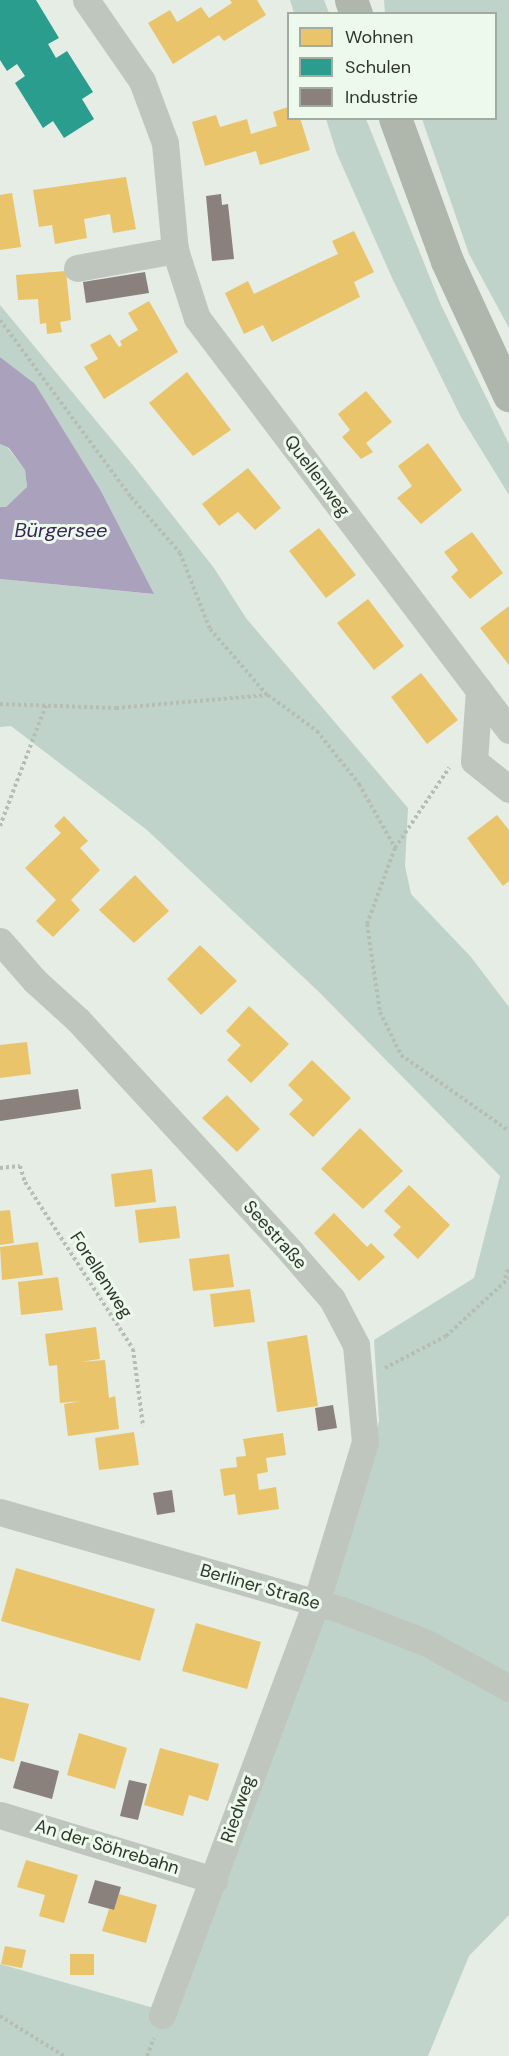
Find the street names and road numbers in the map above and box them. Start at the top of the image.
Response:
street label: Quellenweg [279,431,355,521]
street label: Seestraße [239,1196,311,1274]
street label: Forellenweg [65,1228,137,1322]
street label: Berliner Straße [197,1560,323,1614]
street label: Riedweg [216,1772,260,1846]
street label: An der Söhrebahn [32,1815,182,1879]

